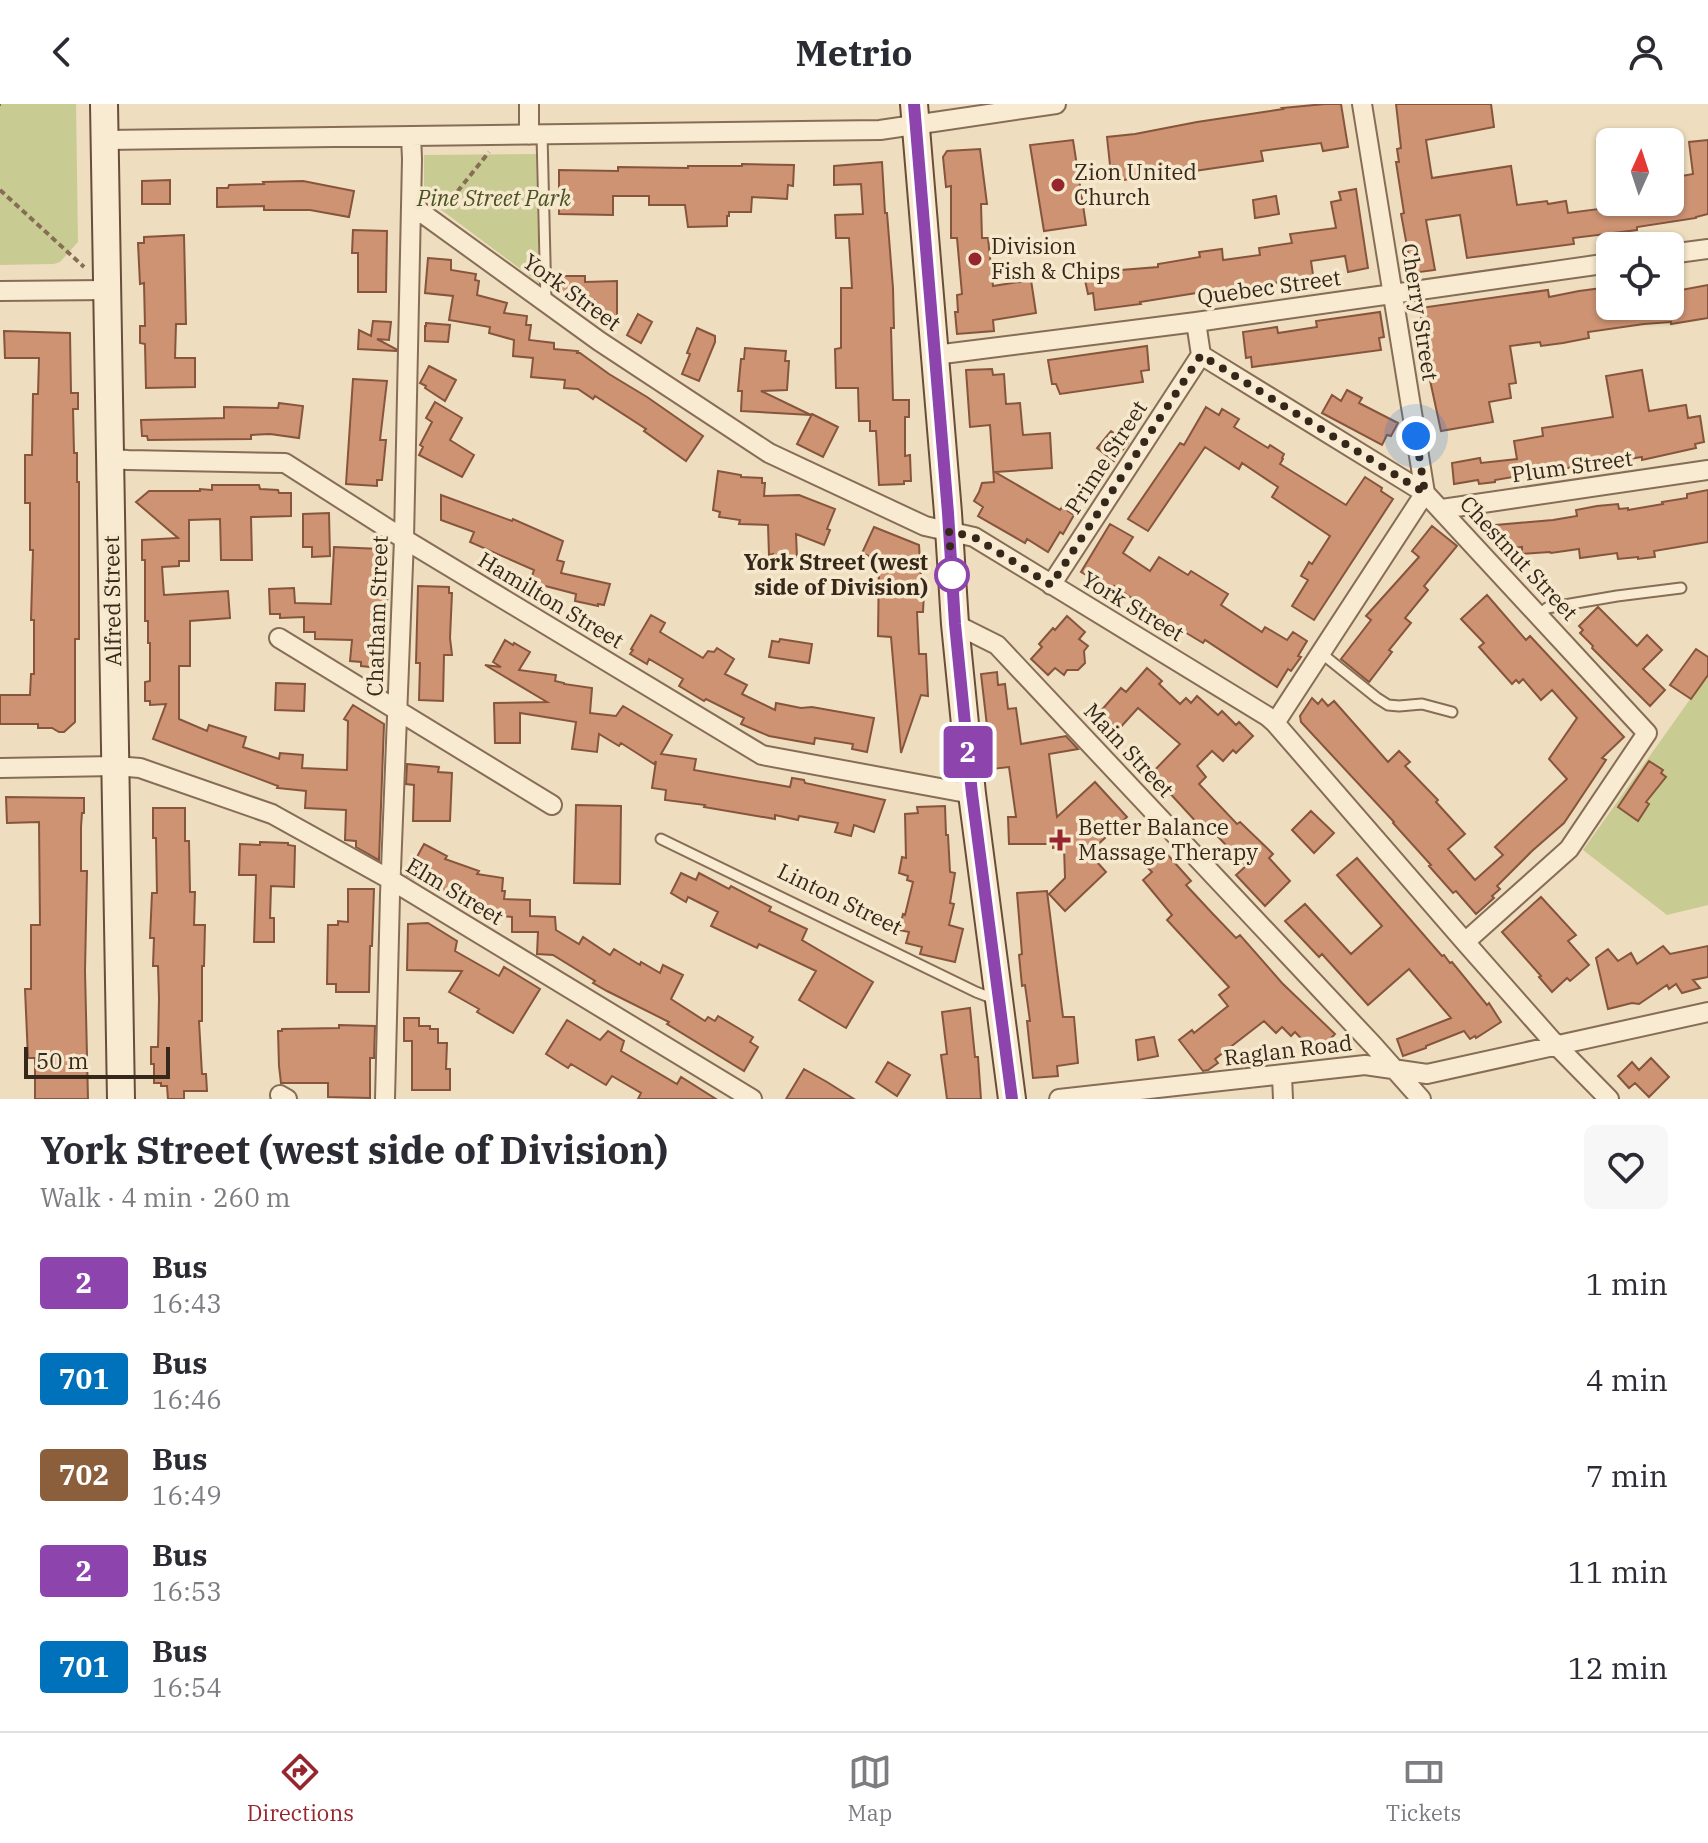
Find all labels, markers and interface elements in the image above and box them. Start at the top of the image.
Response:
text: Metrio [796,29,912,76]
icon: back [40,30,84,74]
icon: person [1624,30,1668,74]
north arrow [1596,128,1684,216]
map controls [1596,128,1684,320]
place label: Zion United Church [1074,157,1197,211]
marker: Zion United Church [1049,176,1067,194]
park label: Pine Street Park [416,183,571,212]
place label: Division Fish & Chips [991,231,1121,285]
button: locate [1596,232,1684,320]
street label: Cherry Street [1395,241,1446,383]
street label: York Street [518,246,627,337]
marker: Division Fish & Chips [966,250,984,268]
street label: Quebec Street [1195,262,1343,311]
street label: Prime Street [1058,394,1153,519]
your location [1396,416,1436,456]
street label: Plum Street [1510,443,1635,488]
street label: Chestnut Street [1454,489,1585,626]
street label: Alfred Street [96,535,127,667]
street label: Chatham Street [359,535,394,697]
street label: Hamilton Street [473,545,630,655]
place label: York Street (west side of Division) [743,547,928,601]
marker: York Street (west side of Division) [935,558,969,592]
street label: York Street [1077,564,1190,648]
street label: Main Street [1078,696,1181,803]
line badge: 2 [942,726,994,778]
text: 2 [960,733,976,770]
place label: Better Balance Massage Therapy [1078,812,1258,866]
marker: Better Balance Massage Therapy [1049,829,1071,851]
street label: Elm Street [401,850,509,931]
street label: Linton Street [773,856,908,941]
street label: Raglan Road [1222,1027,1354,1072]
scale bar [24,1043,170,1079]
text: 50 m [36,1046,88,1075]
text: York Street (west side of Division) [40,1125,668,1174]
button: heart [1584,1125,1668,1209]
text: Walk · 4 min · 260 m [40,1180,291,1214]
text: Bus [152,1247,207,1286]
text: 2 [76,1264,92,1301]
text: 1 min [1586,1264,1668,1303]
text: 16:43 [152,1286,222,1320]
text: Bus [152,1343,207,1382]
text: 701 [59,1360,109,1397]
text: 4 min [1586,1360,1668,1399]
text: 16:46 [152,1382,222,1416]
text: Bus [152,1439,207,1478]
text: 702 [59,1456,109,1493]
text: 7 min [1586,1456,1668,1495]
text: 16:49 [152,1478,222,1512]
text: Bus [152,1535,207,1574]
text: 2 [76,1552,92,1589]
text: 11 min [1568,1552,1668,1591]
text: 16:53 [152,1574,222,1608]
text: Bus [152,1631,207,1670]
text: 701 [59,1648,109,1685]
text: 12 min [1568,1648,1668,1687]
text: 16:54 [152,1670,222,1704]
tab: Directions [247,1750,354,1827]
tab: Map [848,1750,892,1827]
tab: Tickets [1386,1750,1461,1827]

